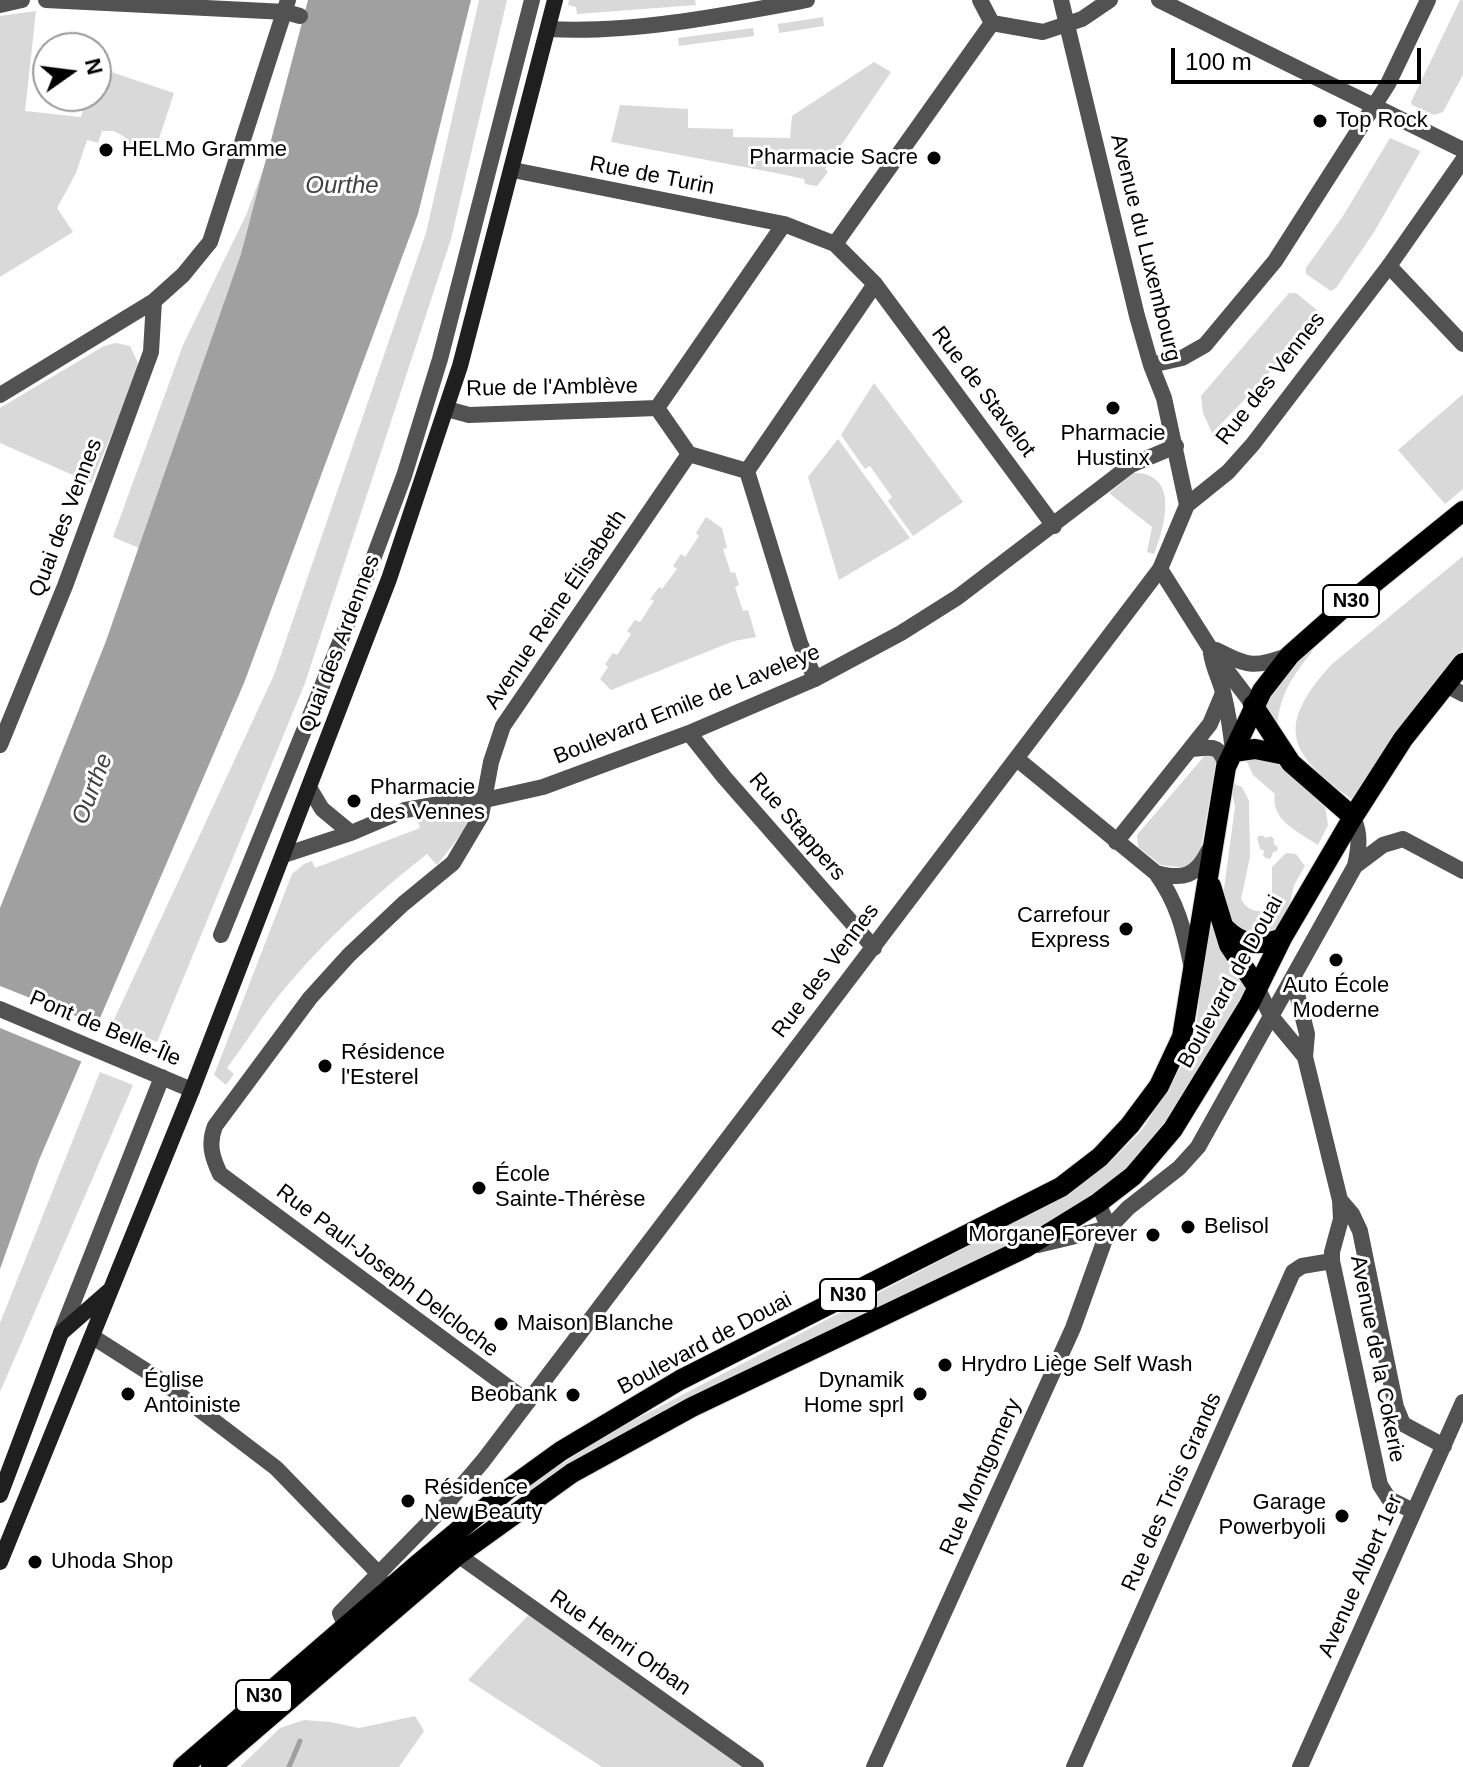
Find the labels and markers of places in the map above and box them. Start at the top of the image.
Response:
place label: Top Rock [1336,108,1428,134]
marker: Top Rock [1311,112,1329,130]
place label: HELMo Gramme [122,137,287,163]
marker: HELMo Gramme [97,141,115,159]
place label: Pharmacie Sacre [749,145,918,171]
marker: Pharmacie Sacre [925,149,943,167]
marker: Pharmacie Hustinx [1104,399,1122,417]
place label: Pharmacie Hustinx [1060,421,1166,472]
place label: Pharmacie des Vennes [370,775,485,826]
marker: Pharmacie des Vennes [345,792,363,810]
place label: Carrefour Express [1017,903,1110,954]
marker: Carrefour Express [1117,920,1135,938]
marker: Auto École Moderne [1327,951,1345,969]
place label: Auto École Moderne [1283,973,1389,1024]
place label: Résidence l'Esterel [341,1040,445,1092]
marker: Résidence l'Esterel [316,1057,334,1075]
place label: École Sainte-Thérèse [495,1162,645,1214]
marker: École Sainte-Thérèse [470,1179,488,1197]
place label: Belisol [1204,1214,1269,1240]
marker: Belisol [1179,1218,1197,1236]
place label: Morgane Forever [968,1222,1137,1248]
marker: Morgane Forever [1144,1226,1162,1244]
place label: Maison Blanche [517,1311,674,1337]
marker: Maison Blanche [492,1315,510,1333]
place label: Hrydro Liège Self Wash [961,1352,1193,1378]
marker: Hrydro Liège Self Wash [936,1356,954,1374]
place label: Église Antoiniste [144,1368,241,1420]
place label: Dynamik Home sprl [804,1368,904,1420]
place label: Beobank [470,1382,557,1408]
marker: Église Antoiniste [119,1385,137,1403]
marker: Dynamik Home sprl [911,1385,929,1403]
marker: Beobank [564,1386,582,1404]
place label: Résidence New Beauty [424,1475,543,1526]
place label: Garage Powerbyoli [1218,1490,1326,1542]
marker: Résidence New Beauty [399,1492,417,1510]
marker: Garage Powerbyoli [1333,1507,1351,1525]
place label: Uhoda Shop [51,1549,173,1575]
marker: Uhoda Shop [26,1553,44,1571]

